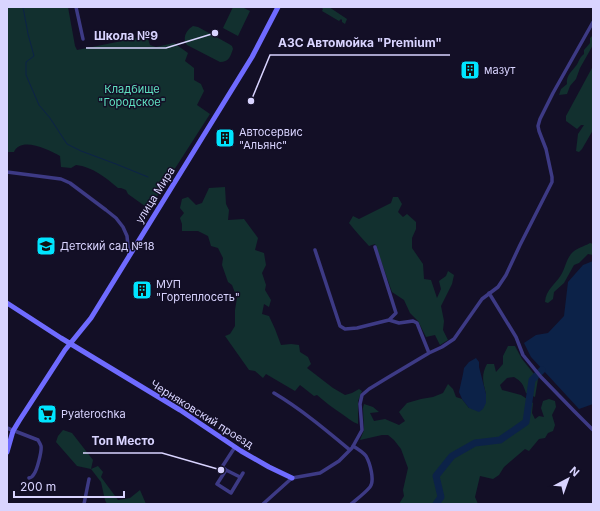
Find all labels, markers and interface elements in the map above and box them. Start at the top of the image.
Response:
callout: Школа №9 [86,24,166,48]
text: Школа №9 [94,28,158,43]
callout: АЗС Автомойка "Premium" [270,31,450,55]
text: АЗС Автомойка "Premium" [278,35,442,50]
building icon: мазут [459,59,481,81]
place label: мазут [484,63,516,77]
park label: Кладбище "Городское" [98,82,166,109]
place label: Автосервис "Альянс" [239,125,303,152]
building icon: Автосервис "Альянс" [214,127,236,149]
street label: улица Мира [132,164,178,226]
school or university icon: Детский сад №18 [35,235,57,257]
place label: Детский сад №18 [60,239,155,253]
place label: МУП "Гортеплосеть" [156,277,240,304]
building icon: МУП "Гортеплосеть" [131,279,153,301]
street label: Черняковский проезд [148,377,256,451]
supermarket icon: Pyaterochka [36,403,58,425]
place label: Pyaterochka [61,407,126,421]
callout: Топ Место [83,429,162,453]
text: Топ Место [91,433,155,448]
north arrow [548,459,588,499]
text: N [567,463,582,479]
scale bar [14,473,124,499]
text: 200 m [20,479,56,494]

